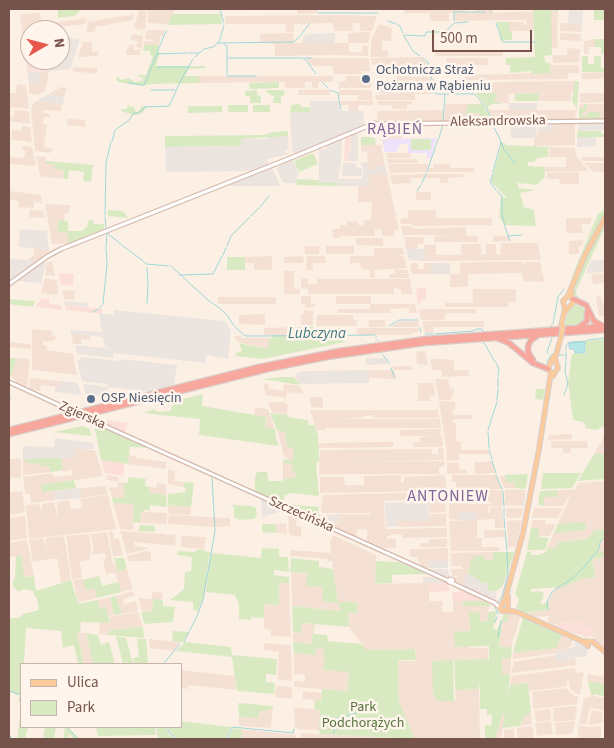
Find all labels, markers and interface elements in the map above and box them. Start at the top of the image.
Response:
north arrow [20,20,70,70]
scale bar [434,20,534,52]
text: 500 m [440,28,478,49]
text: N [48,37,69,49]
place label: Ochotnicza Straż Pożarna w Rąbieniu [376,63,491,95]
marker: Ochotnicza Straż Pożarna w Rąbieniu [360,73,372,85]
street label: Aleksandrowska [450,113,546,131]
district label: RĄBIEŃ [366,120,424,140]
water label: Lubczyna [288,326,346,344]
place label: OSP Niesięcin [101,391,182,407]
marker: OSP Niesięcin [85,393,97,405]
street label: Zgierska [56,398,108,434]
district label: ANTONIEW [406,487,490,507]
street label: Szczecińska [266,493,336,537]
legend [20,663,182,728]
text: Ulica [67,672,98,693]
text: Park [67,697,95,718]
park label: Park Podchorążych [322,700,404,732]

